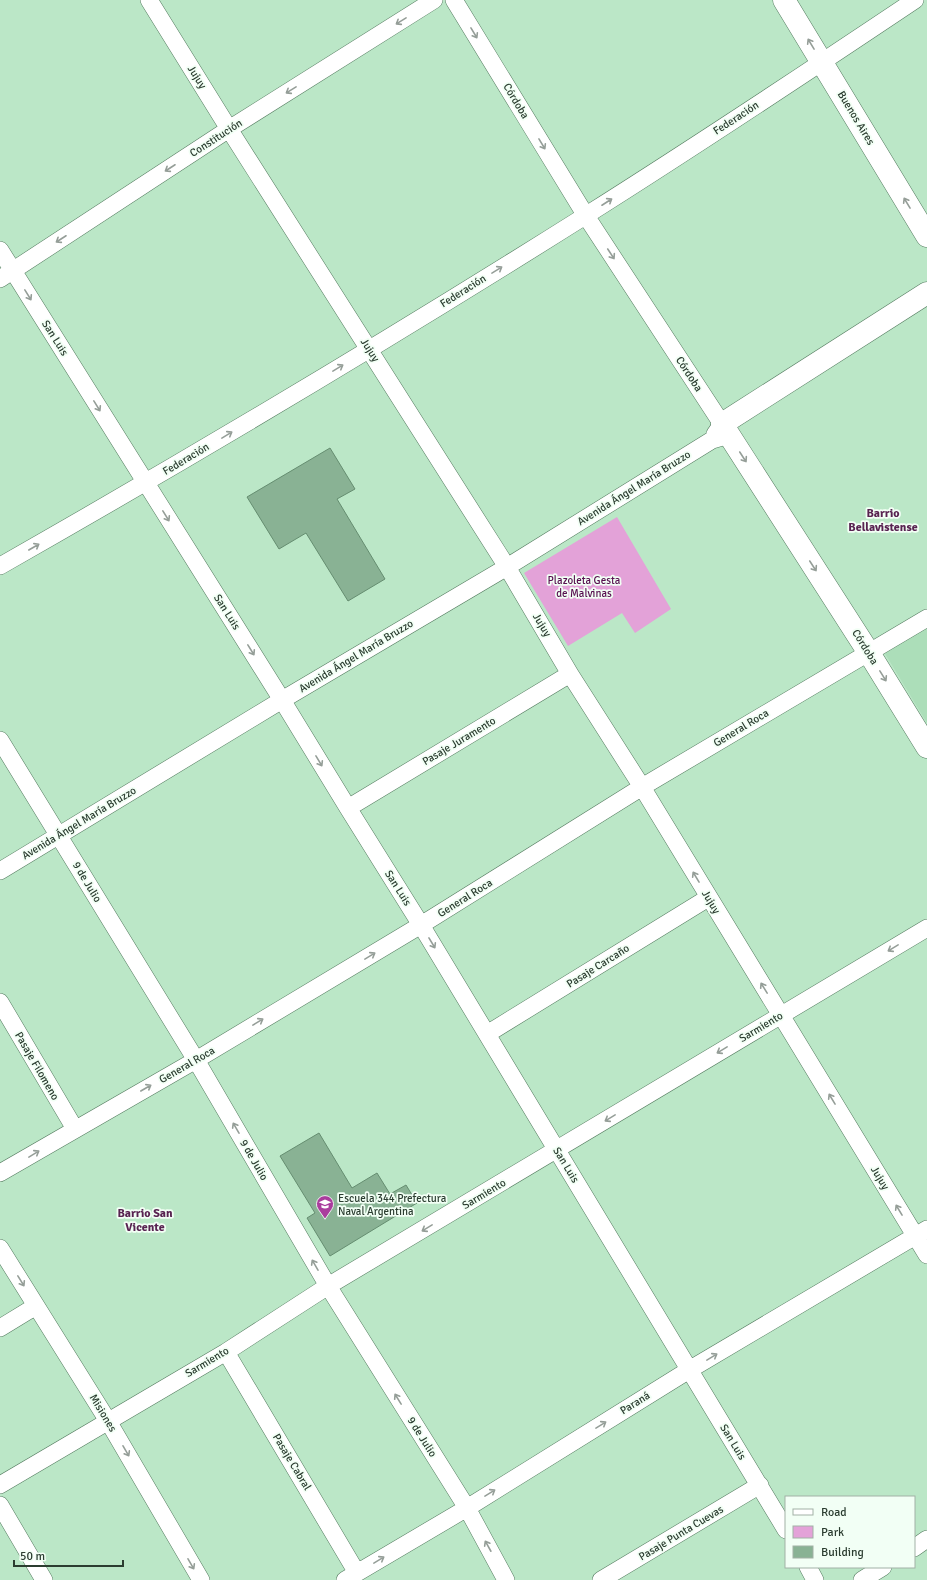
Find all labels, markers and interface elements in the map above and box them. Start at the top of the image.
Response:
one-way arrow [396,17,407,25]
one-way arrow [471,27,479,39]
one-way arrow [806,38,814,50]
street label: Jujuy [185,63,210,92]
street label: Córdoba [500,81,532,121]
one-way arrow [286,86,297,94]
street label: Buenos Aires [835,89,877,148]
street label: Federación [711,98,761,138]
street label: Constitución [187,116,245,160]
one-way arrow [538,138,546,149]
one-way arrow [165,164,176,172]
one-way arrow [601,197,613,205]
one-way arrow [902,197,910,209]
one-way arrow [56,235,67,243]
one-way arrow [607,248,615,259]
one-way arrow [491,266,503,274]
street label: Federación [438,272,488,310]
one-way arrow [24,289,32,300]
street label: San Luis [39,318,71,358]
street label: Jujuy [358,336,383,365]
street label: Córdoba [673,354,705,394]
one-way arrow [332,363,344,371]
one-way arrow [93,400,101,411]
one-way arrow [221,430,233,438]
street label: Federación [160,440,212,478]
street label: Avenida Ángel María Bruzzo [574,447,693,528]
one-way arrow [739,451,747,462]
district label: Barrio Bellavistense [848,506,918,535]
one-way arrow [162,511,171,522]
one-way arrow [28,543,40,551]
one-way arrow [809,560,817,571]
park label: Plazoleta Gesta de Malvinas [548,574,621,600]
street label: San Luis [211,592,243,632]
street label: Jujuy [530,611,554,640]
street label: Avenida Ángel María Bruzzo [296,616,416,695]
street label: Córdoba [849,627,881,667]
one-way arrow [247,644,255,655]
one-way arrow [879,670,887,682]
street label: General Roca [711,706,771,750]
street label: Pasaje Juramento [420,714,498,768]
one-way arrow [315,755,323,766]
street label: Avenida Ángel María Bruzzo [19,783,139,862]
street label: 9 de Julio [70,859,104,905]
street label: San Luis [382,868,414,908]
one-way arrow [691,871,699,883]
street label: General Roca [435,876,495,920]
street label: Jujuy [699,888,723,917]
one-way arrow [428,937,436,949]
street label: Pasaje Carcaño [564,941,632,990]
one-way arrow [888,944,899,952]
one-way arrow [364,951,376,959]
one-way arrow [759,982,767,994]
street label: Sarmiento [737,1009,785,1045]
one-way arrow [252,1018,264,1026]
street label: Pasaje Filomeno [12,1030,62,1103]
street label: General Roca [157,1044,218,1086]
one-way arrow [716,1047,728,1055]
one-way arrow [140,1084,152,1092]
one-way arrow [827,1093,835,1105]
one-way arrow [604,1114,616,1122]
one-way arrow [231,1122,239,1134]
street label: 9 de Julio [237,1137,271,1183]
street label: San Luis [550,1145,582,1185]
one-way arrow [28,1149,40,1157]
street label: Jujuy [868,1164,892,1193]
street label: Sarmiento [460,1176,508,1212]
place label: Escuela 344 Prefectura Naval Argentina [338,1192,447,1218]
school or university icon: Escuela 344 Prefectura Naval Argentina [315,1194,335,1219]
one-way arrow [895,1204,903,1216]
district label: Barrio San Vicente [117,1206,173,1235]
one-way arrow [421,1224,433,1232]
one-way arrow [311,1259,319,1271]
one-way arrow [17,1275,25,1287]
street label: Sarmiento [183,1344,231,1380]
one-way arrow [706,1352,718,1360]
street label: Paraná [618,1389,653,1417]
street label: Misiones [87,1392,119,1434]
one-way arrow [394,1393,402,1405]
street label: 9 de Julio [405,1414,440,1460]
one-way arrow [595,1420,607,1428]
street label: San Luis [717,1422,749,1462]
street label: Pasaje Cabral [270,1431,314,1493]
one-way arrow [122,1445,130,1456]
one-way arrow [484,1489,495,1497]
legend [785,1496,915,1568]
street label: Pasaje Punta Cuevas [636,1503,726,1563]
text: Road [821,1505,847,1520]
text: Park [821,1525,844,1540]
one-way arrow [483,1540,491,1552]
scale bar [14,1542,123,1568]
text: Building [821,1545,864,1560]
text: 50 m [20,1549,45,1564]
one-way arrow [373,1555,385,1563]
one-way arrow [188,1557,196,1569]

